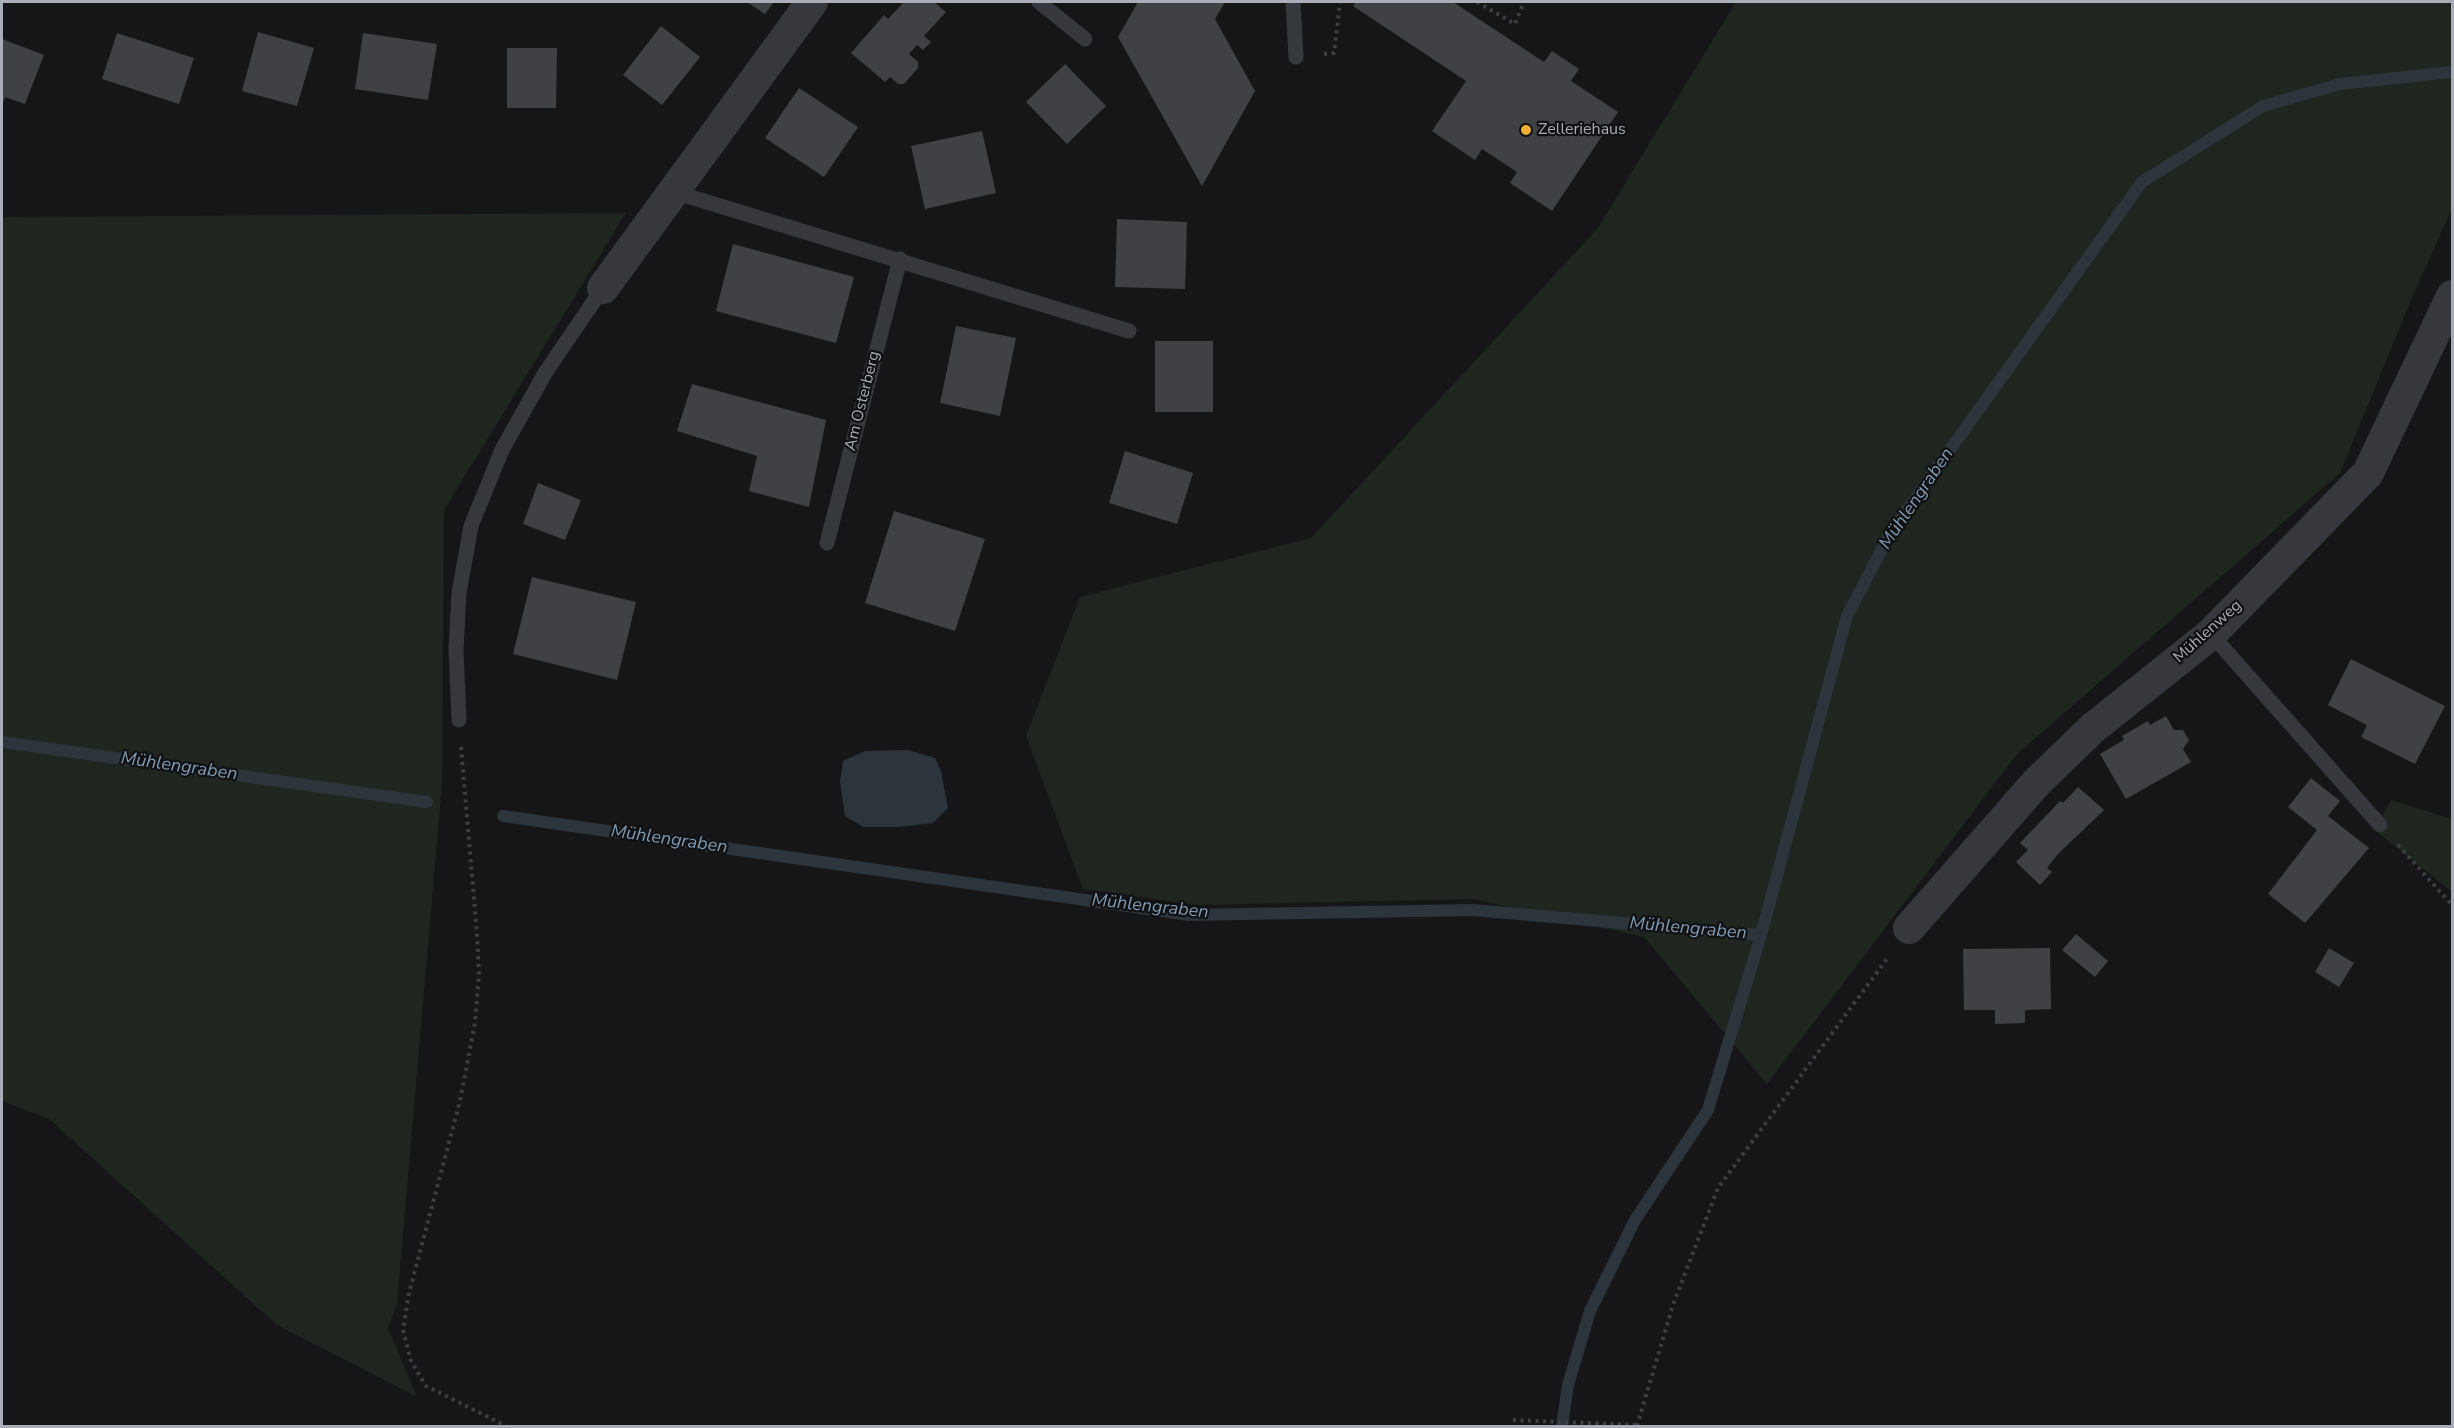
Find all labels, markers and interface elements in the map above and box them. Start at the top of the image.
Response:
place label: Zelleriehaus [1538,120,1626,140]
marker: Zelleriehaus [1519,123,1533,137]
street label: Am Osterberg [841,349,885,453]
water label: Mühlengraben [1875,444,1959,554]
street label: Mühlenweg [2170,596,2246,668]
water label: Mühlengraben [119,748,239,786]
water label: Mühlengraben [609,821,729,859]
water label: Mühlengraben [1090,890,1210,924]
water label: Mühlengraben [1629,913,1747,945]

